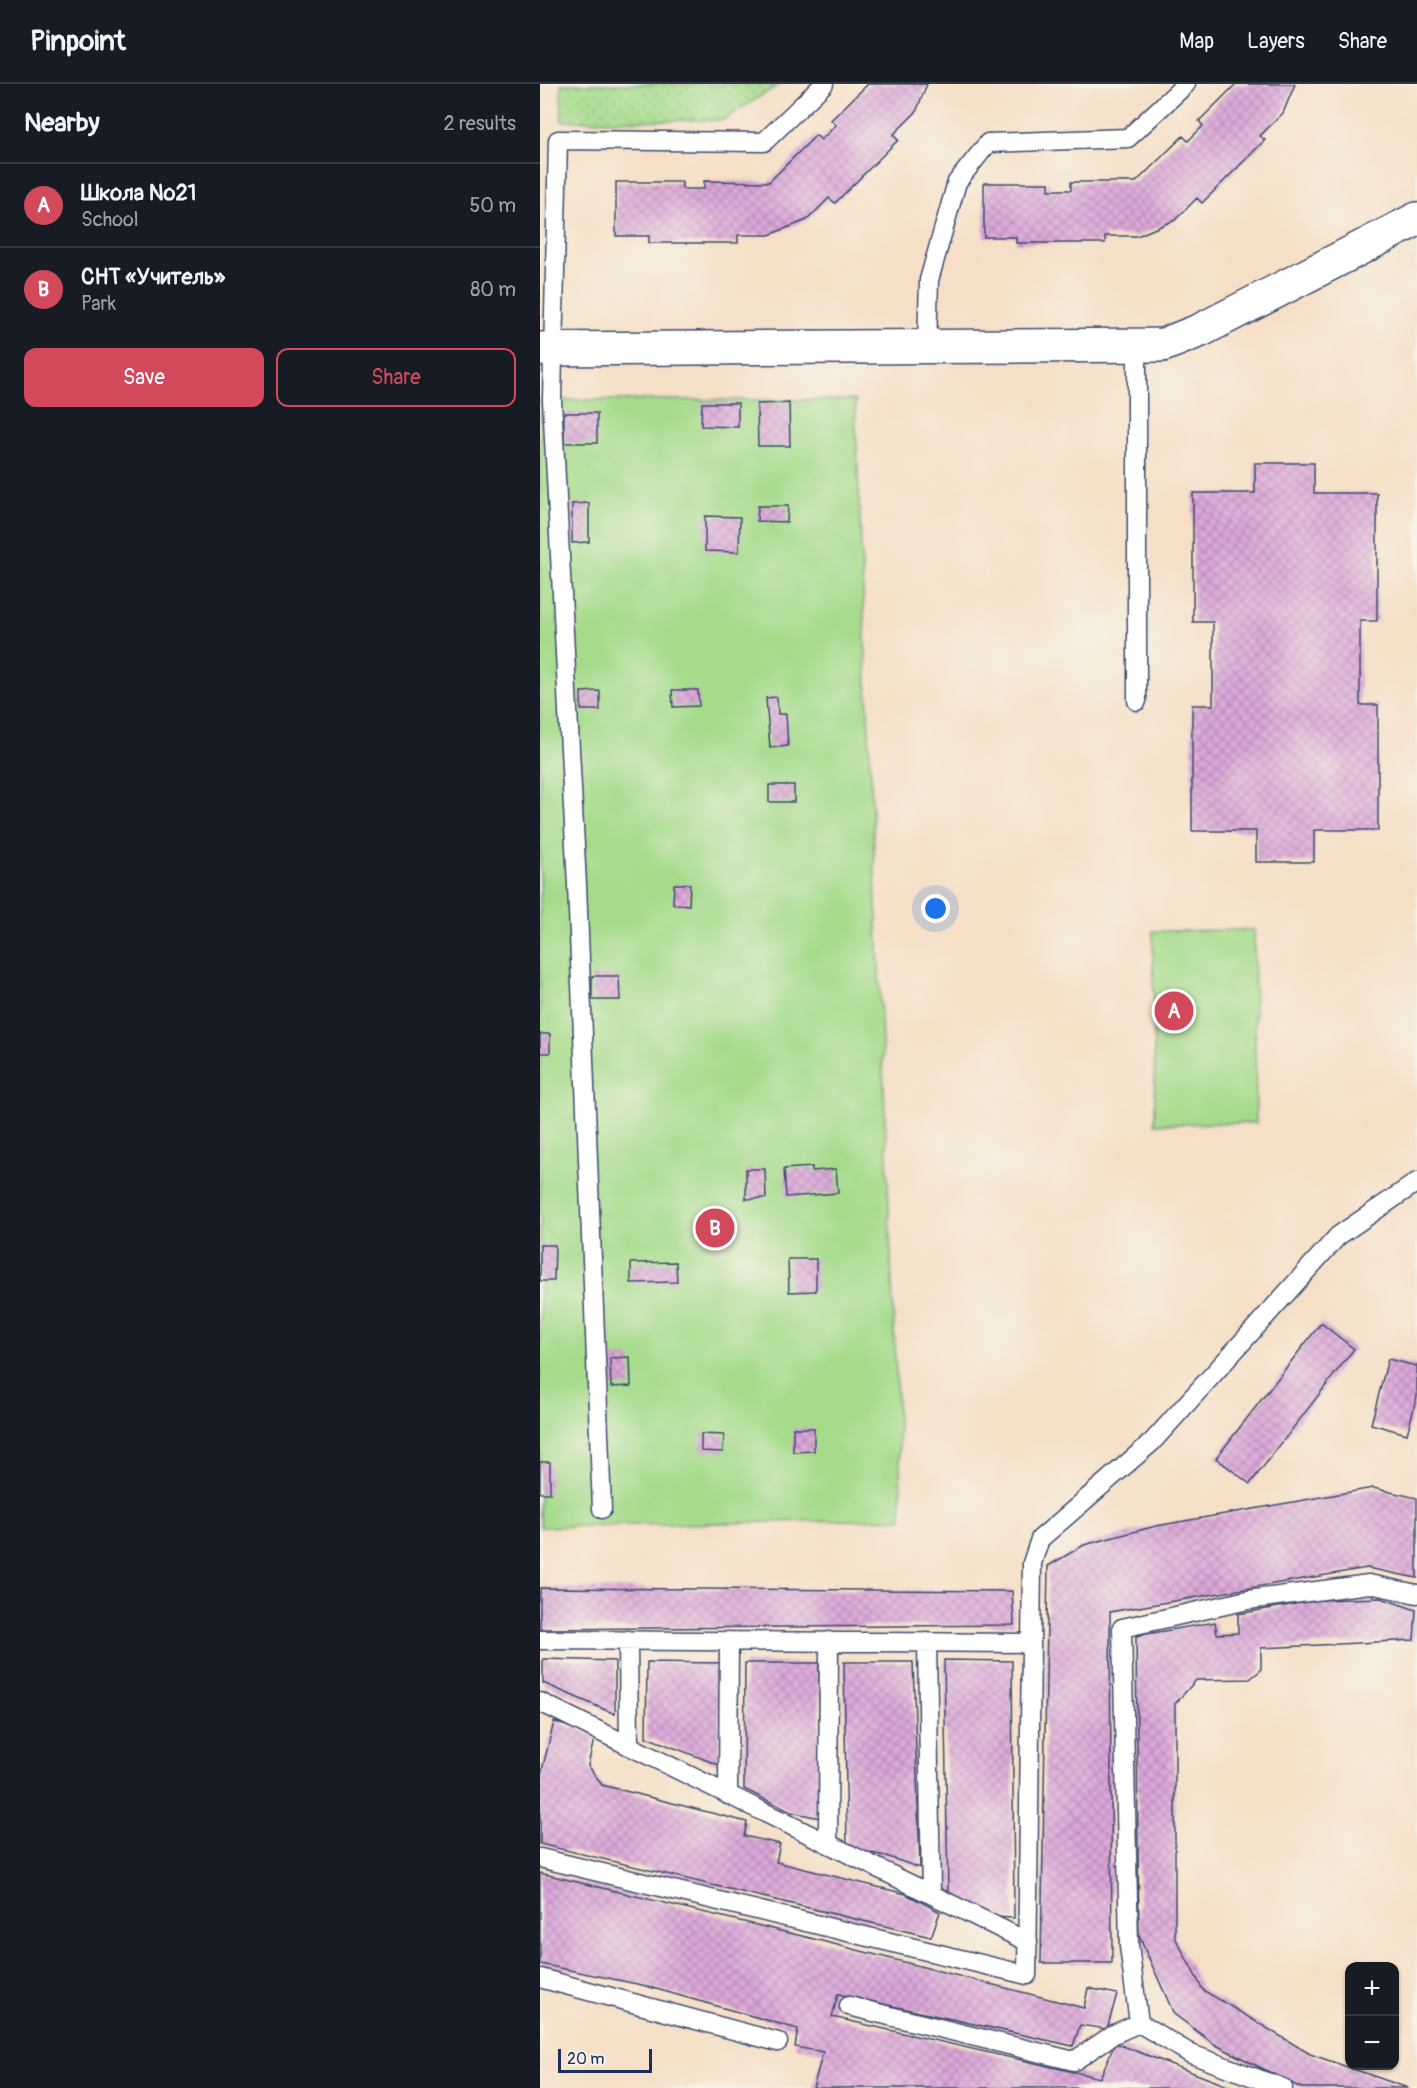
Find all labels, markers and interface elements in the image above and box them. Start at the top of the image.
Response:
text: Pinpoint [30,24,126,59]
text: Map [1179,28,1214,55]
text: Layers [1247,28,1305,55]
text: Share [1338,28,1387,55]
text: Nearby [24,107,100,139]
text: 2 results [444,111,516,136]
text: Школа №21 [81,179,196,207]
text: A [37,193,50,218]
text: 50 m [469,193,516,218]
text: School [81,207,138,232]
text: СНТ «Учитель» [81,263,225,291]
text: B [38,277,49,302]
text: 80 m [470,277,516,302]
text: Park [81,291,116,316]
button: Save [24,348,264,407]
button: Share [276,348,516,407]
your location [921,894,950,923]
pin: A [1154,988,1194,1034]
pin: B [696,1206,735,1250]
map controls [1345,1962,1399,2070]
button: + [1345,1962,1399,2016]
button: − [1345,2016,1399,2070]
scale bar [558,2046,652,2074]
text: 20 m [567,2049,605,2069]

